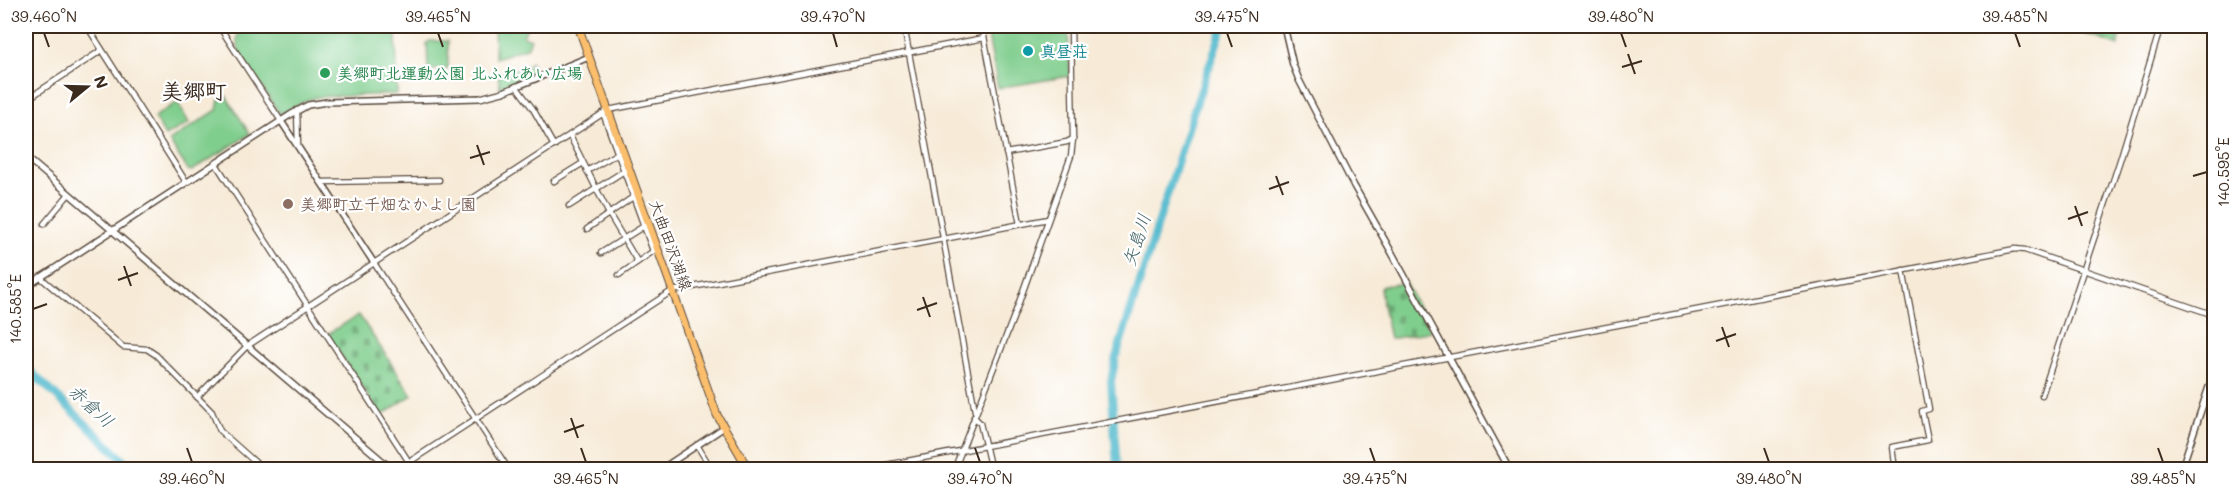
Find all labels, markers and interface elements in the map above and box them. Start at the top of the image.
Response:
text: 39.460°N [11,6,77,26]
text: 39.465°N [405,6,471,26]
text: 39.470°N [800,6,866,26]
text: 39.475°N [1195,6,1259,26]
text: 39.480°N [1588,6,1654,26]
text: 39.485°N [1982,6,2048,26]
place label: 真昼荘 [1040,40,1088,61]
marker: 真昼荘 [1021,44,1035,58]
north arrow [57,57,117,117]
place label: 美郷町北運動公園 北ふれあい広場 [337,62,583,83]
marker: 美郷町北運動公園 北ふれあい広場 [318,66,332,80]
text: N [90,73,114,91]
district label: 美郷町 [161,76,227,105]
text: 140.595°E [2213,137,2233,207]
place label: 美郷町立千畑なかよし園 [300,193,476,214]
street label: 大曲田沢湖線 [645,196,698,294]
marker: 美郷町立千畑なかよし園 [281,197,295,211]
water label: 矢島川 [1116,210,1156,269]
text: 140.585°E [5,274,25,344]
water label: 赤倉川 [64,378,120,432]
text: 39.460°N [159,468,225,488]
text: 39.465°N [553,468,619,488]
text: 39.470°N [947,468,1013,488]
text: 39.475°N [1343,468,1407,488]
text: 39.480°N [1736,468,1802,488]
text: 39.485°N [2130,468,2196,488]

